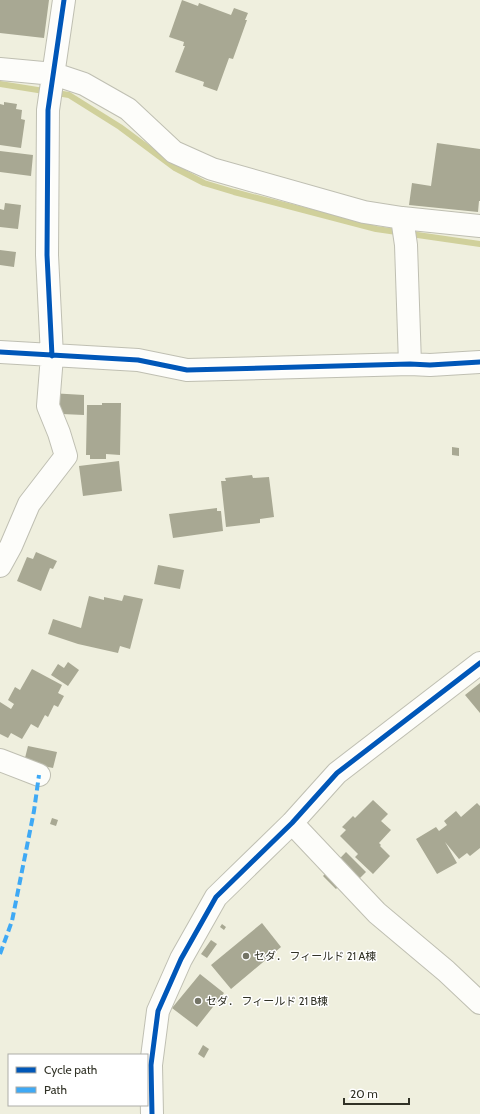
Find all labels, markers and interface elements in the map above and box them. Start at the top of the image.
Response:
place label: セダ． フィールド 21 A棟 [254,949,376,963]
marker: セダ． フィールド 21 A棟 [241,951,251,961]
place label: セダ． フィールド 21 B棟 [206,994,328,1008]
marker: セダ． フィールド 21 B棟 [193,996,203,1006]
legend [8,1054,148,1106]
text: Cycle path [44,1062,97,1077]
scale bar [344,1080,409,1106]
text: Path [44,1082,67,1097]
text: 20 m [350,1086,378,1101]

